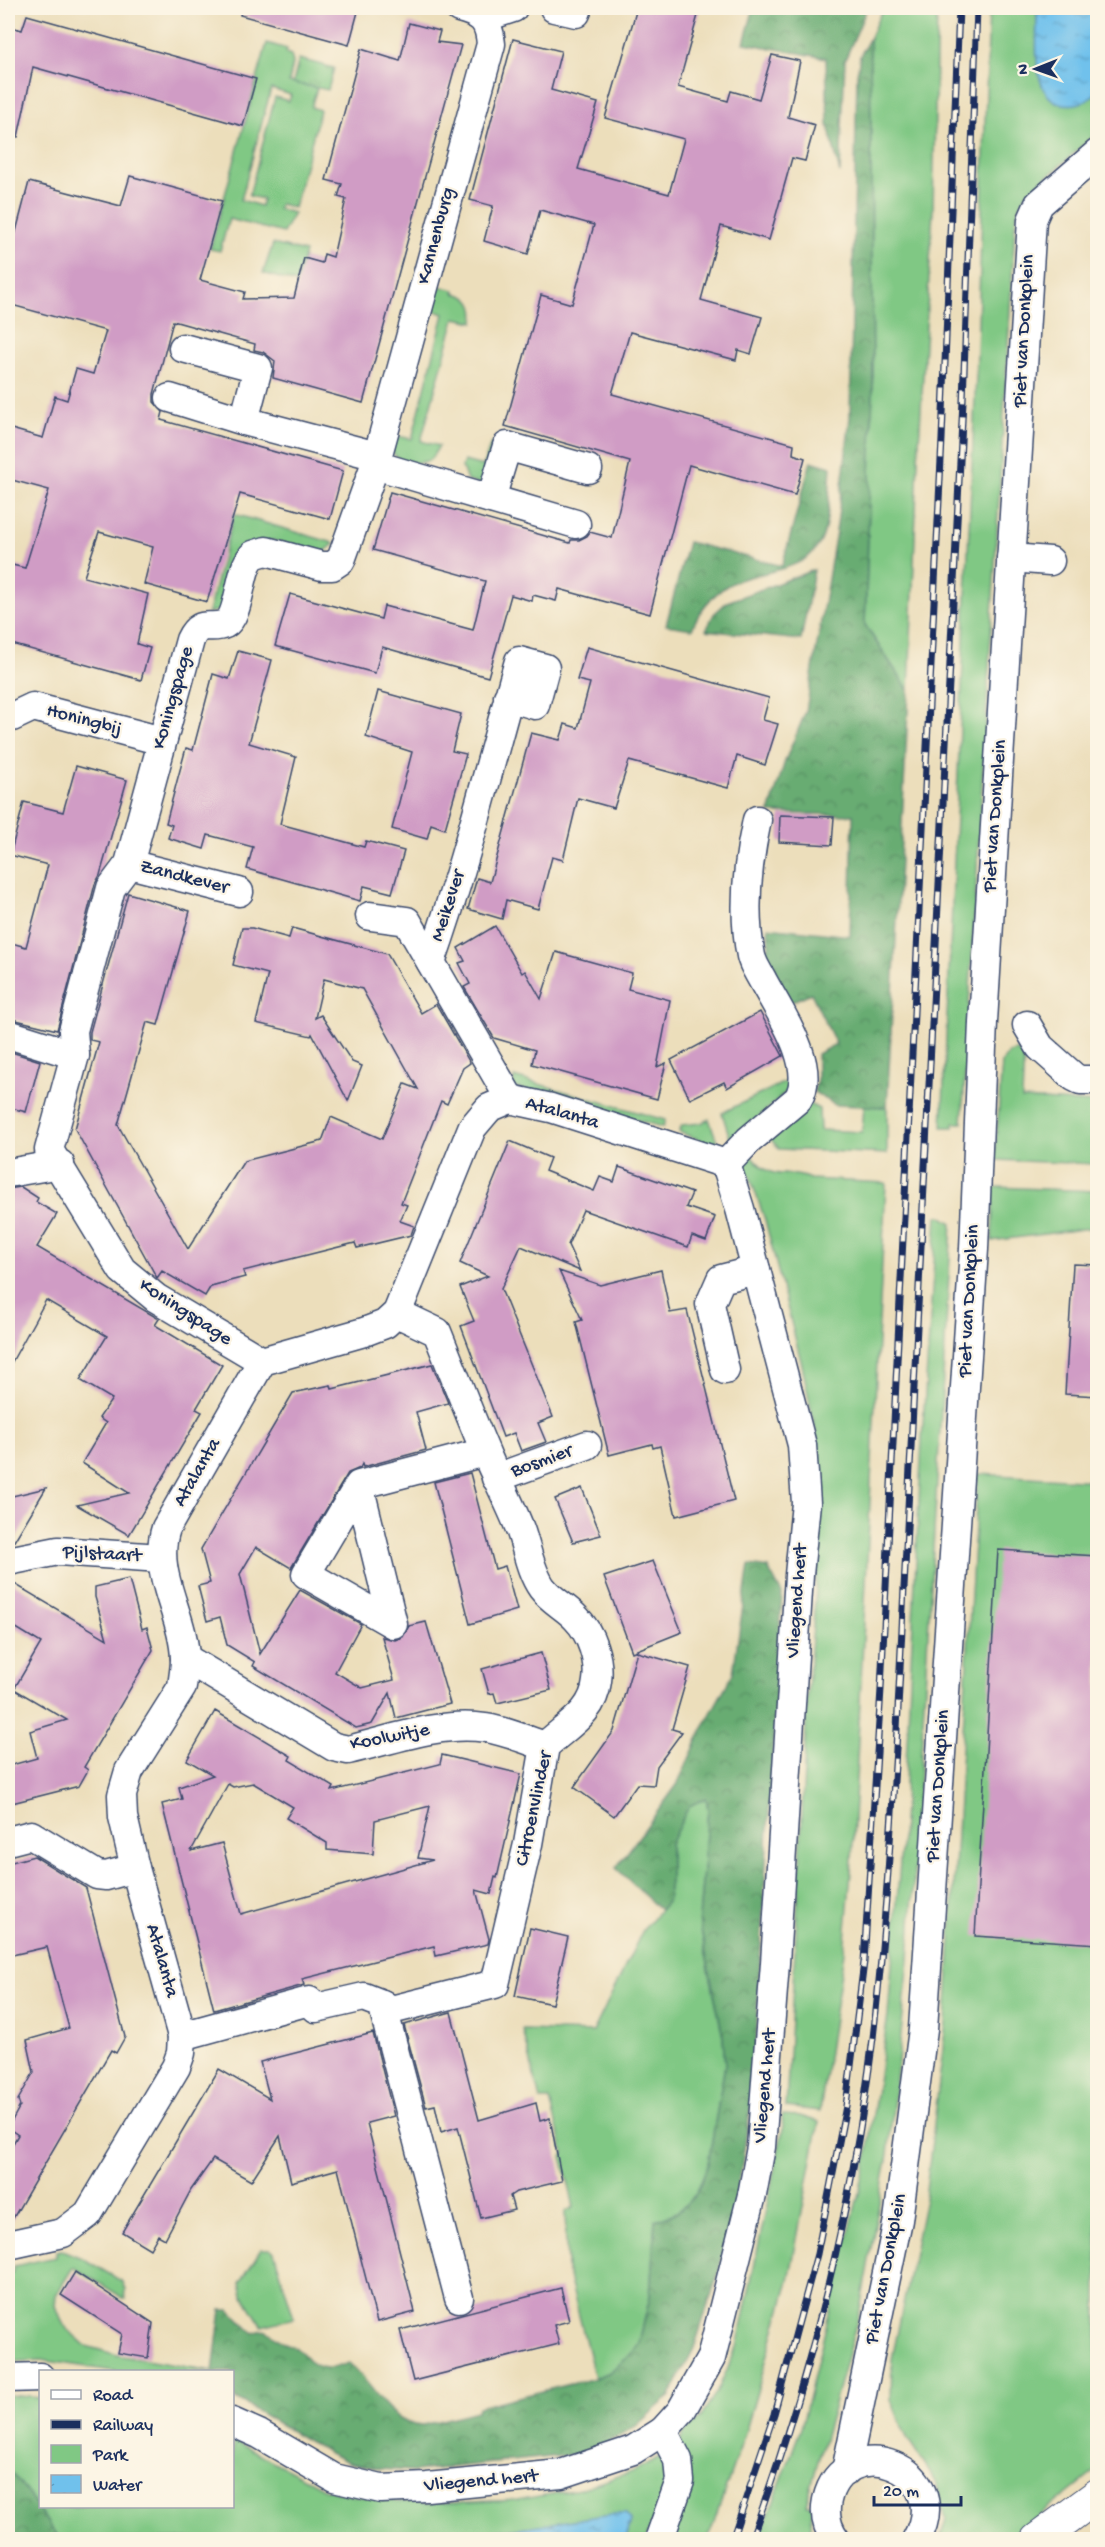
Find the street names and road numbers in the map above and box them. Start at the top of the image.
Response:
street label: Kannenburg [413,185,461,287]
street label: Piet van Donkplein [1009,254,1041,409]
street label: Koningspage [148,643,200,752]
street label: Honingbij [44,700,124,742]
street label: Piet van Donkplein [979,738,1013,894]
street label: Zandkever [137,856,233,901]
street label: Meikever [427,865,472,945]
street label: Atalanta [523,1093,602,1136]
street label: Piet van Donkplein [954,1224,986,1379]
street label: Koningspage [134,1274,236,1352]
street label: Atalanta [169,1434,227,1511]
street label: Bosmier [507,1440,578,1484]
street label: Pijlstaart [61,1541,144,1569]
street label: Vliegend hert [782,1541,814,1660]
street label: Piet van Donkplein [922,1708,956,1864]
street label: Koolwitje [348,1719,432,1757]
street label: Citroenvlinder [512,1748,559,1869]
street label: Atalanta [140,1922,183,2001]
street label: Vliegend hert [749,2026,783,2145]
street label: Piet van Donkplein [861,2191,913,2347]
street label: Vliegend hert [422,2465,541,2499]

